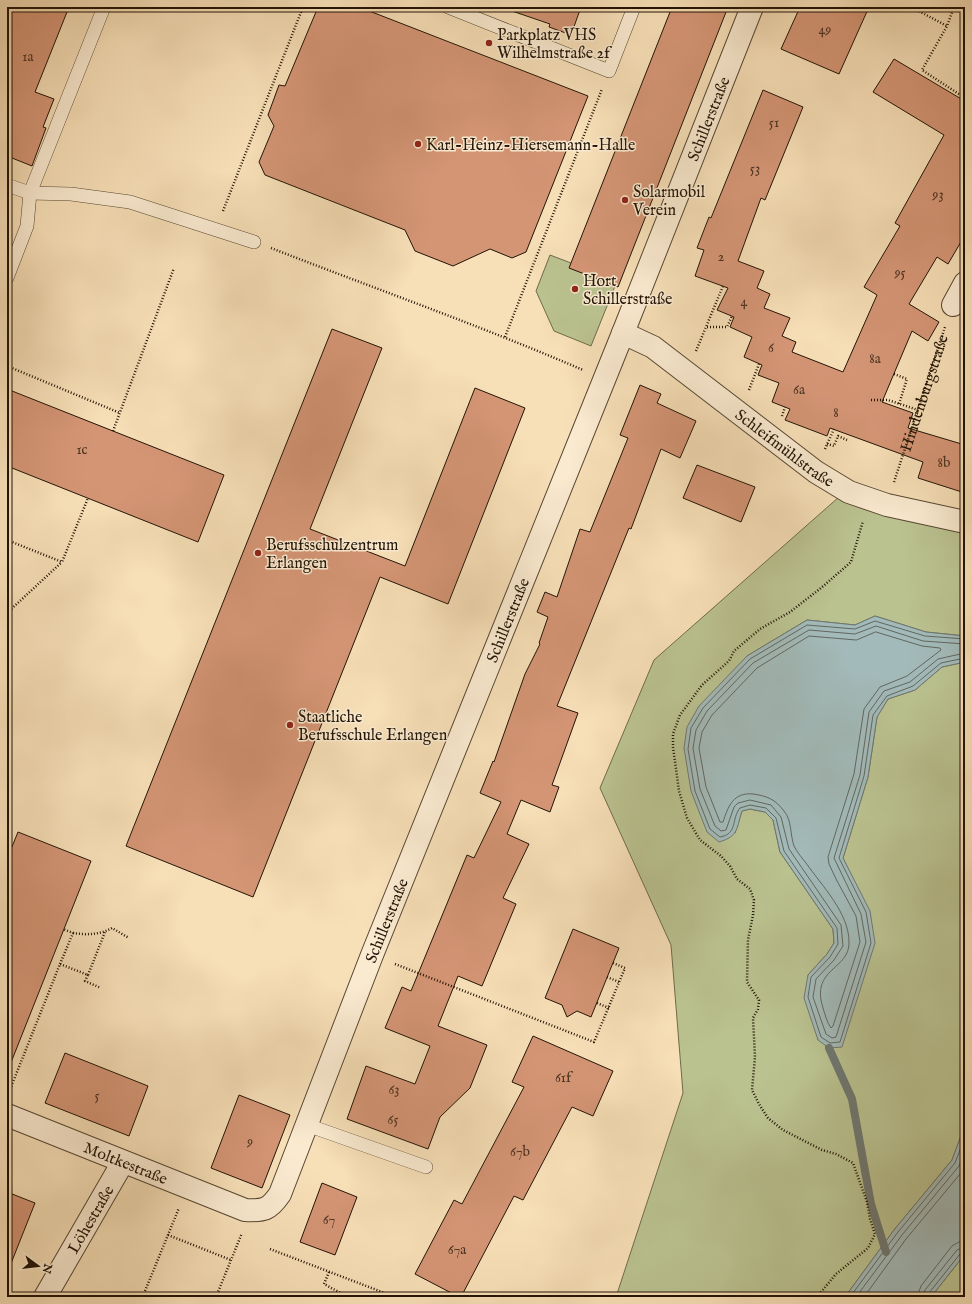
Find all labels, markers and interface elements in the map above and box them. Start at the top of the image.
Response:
house number: 49 [819,21,831,39]
place label: Parkplatz VHS Wilhelmstraße 2f [497,26,613,64]
marker: Parkplatz VHS Wilhelmstraße 2f [484,38,494,48]
house number: 1a [22,48,35,66]
street label: Schillerstraße [684,74,735,165]
house number: 51 [769,114,779,132]
place label: Karl-Heinz-Hiersemann-Halle [426,136,635,156]
marker: Karl-Heinz-Hiersemann-Halle [413,139,423,149]
house number: 53 [750,160,760,178]
place label: Solarmobil Verein [632,183,706,221]
house number: 93 [931,186,944,204]
marker: Solarmobil Verein [620,195,630,205]
house number: 2 [718,248,725,266]
house number: 95 [893,264,906,282]
place label: Hort Schillerstraße [583,272,672,310]
marker: Hort Schillerstraße [570,284,580,294]
house number: 4 [741,293,748,311]
street label: Hindenburgstraße [897,332,954,454]
house number: 6 [768,339,775,357]
house number: 8a [869,350,882,368]
house number: 6a [793,381,806,399]
house number: 8 [833,404,839,422]
street label: Schleifmühlstraße [730,406,837,492]
house number: 1c [76,441,88,459]
house number: 8b [938,454,950,472]
place label: Berufsschulzentrum Erlangen [266,536,398,574]
marker: Berufsschulzentrum Erlangen [253,548,263,558]
street label: Schillerstraße [483,576,535,666]
place label: Staatliche Berufsschule Erlangen [298,708,448,746]
marker: Staatliche Berufsschule Erlangen [285,720,295,730]
street label: Schillerstraße [362,876,414,966]
house number: 61f [555,1069,574,1087]
house number: 63 [388,1081,400,1099]
house number: 5 [94,1087,100,1105]
house number: 65 [388,1111,398,1129]
house number: 9 [246,1133,253,1151]
street label: Moltkestraße [80,1139,170,1190]
house number: 67b [510,1143,530,1161]
street label: Löhestraße [64,1182,119,1258]
house number: 67 [323,1211,335,1229]
house number: 67a [448,1241,467,1259]
north arrow [18,1246,58,1286]
text: N [39,1261,55,1275]

